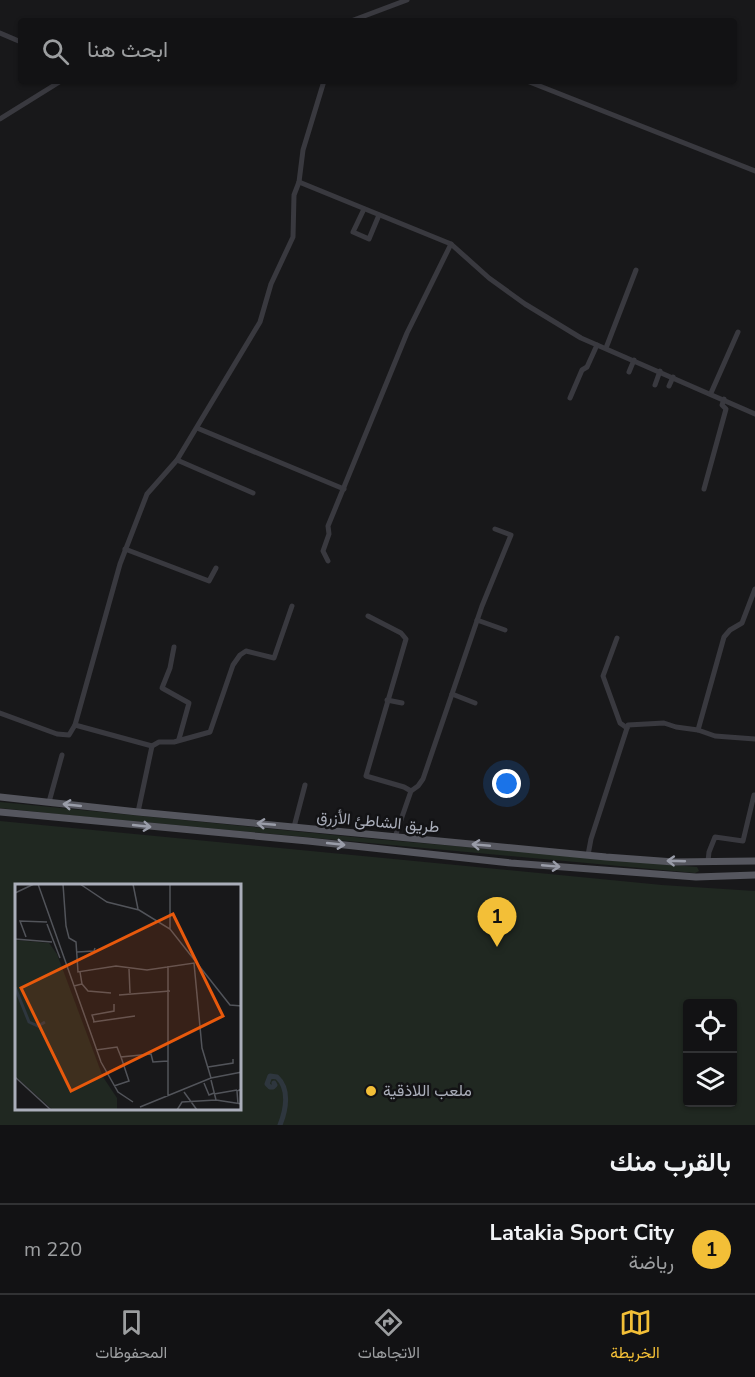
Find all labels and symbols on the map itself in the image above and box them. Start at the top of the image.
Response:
your location [492,769,521,798]
one-way arrow [63,799,83,810]
street label: طريق الشاطئ الأزرق [316,806,440,838]
one-way arrow [257,818,277,829]
one-way arrow [131,821,151,832]
one-way arrow [326,839,345,850]
one-way arrow [472,839,492,850]
one-way arrow [666,856,686,867]
one-way arrow [540,861,560,872]
inset map [15,884,242,1110]
pin: 1 [478,898,516,947]
place label: ملعب اللاذقية [383,1080,472,1102]
marker: ملعب اللاذقية [364,1084,378,1098]

